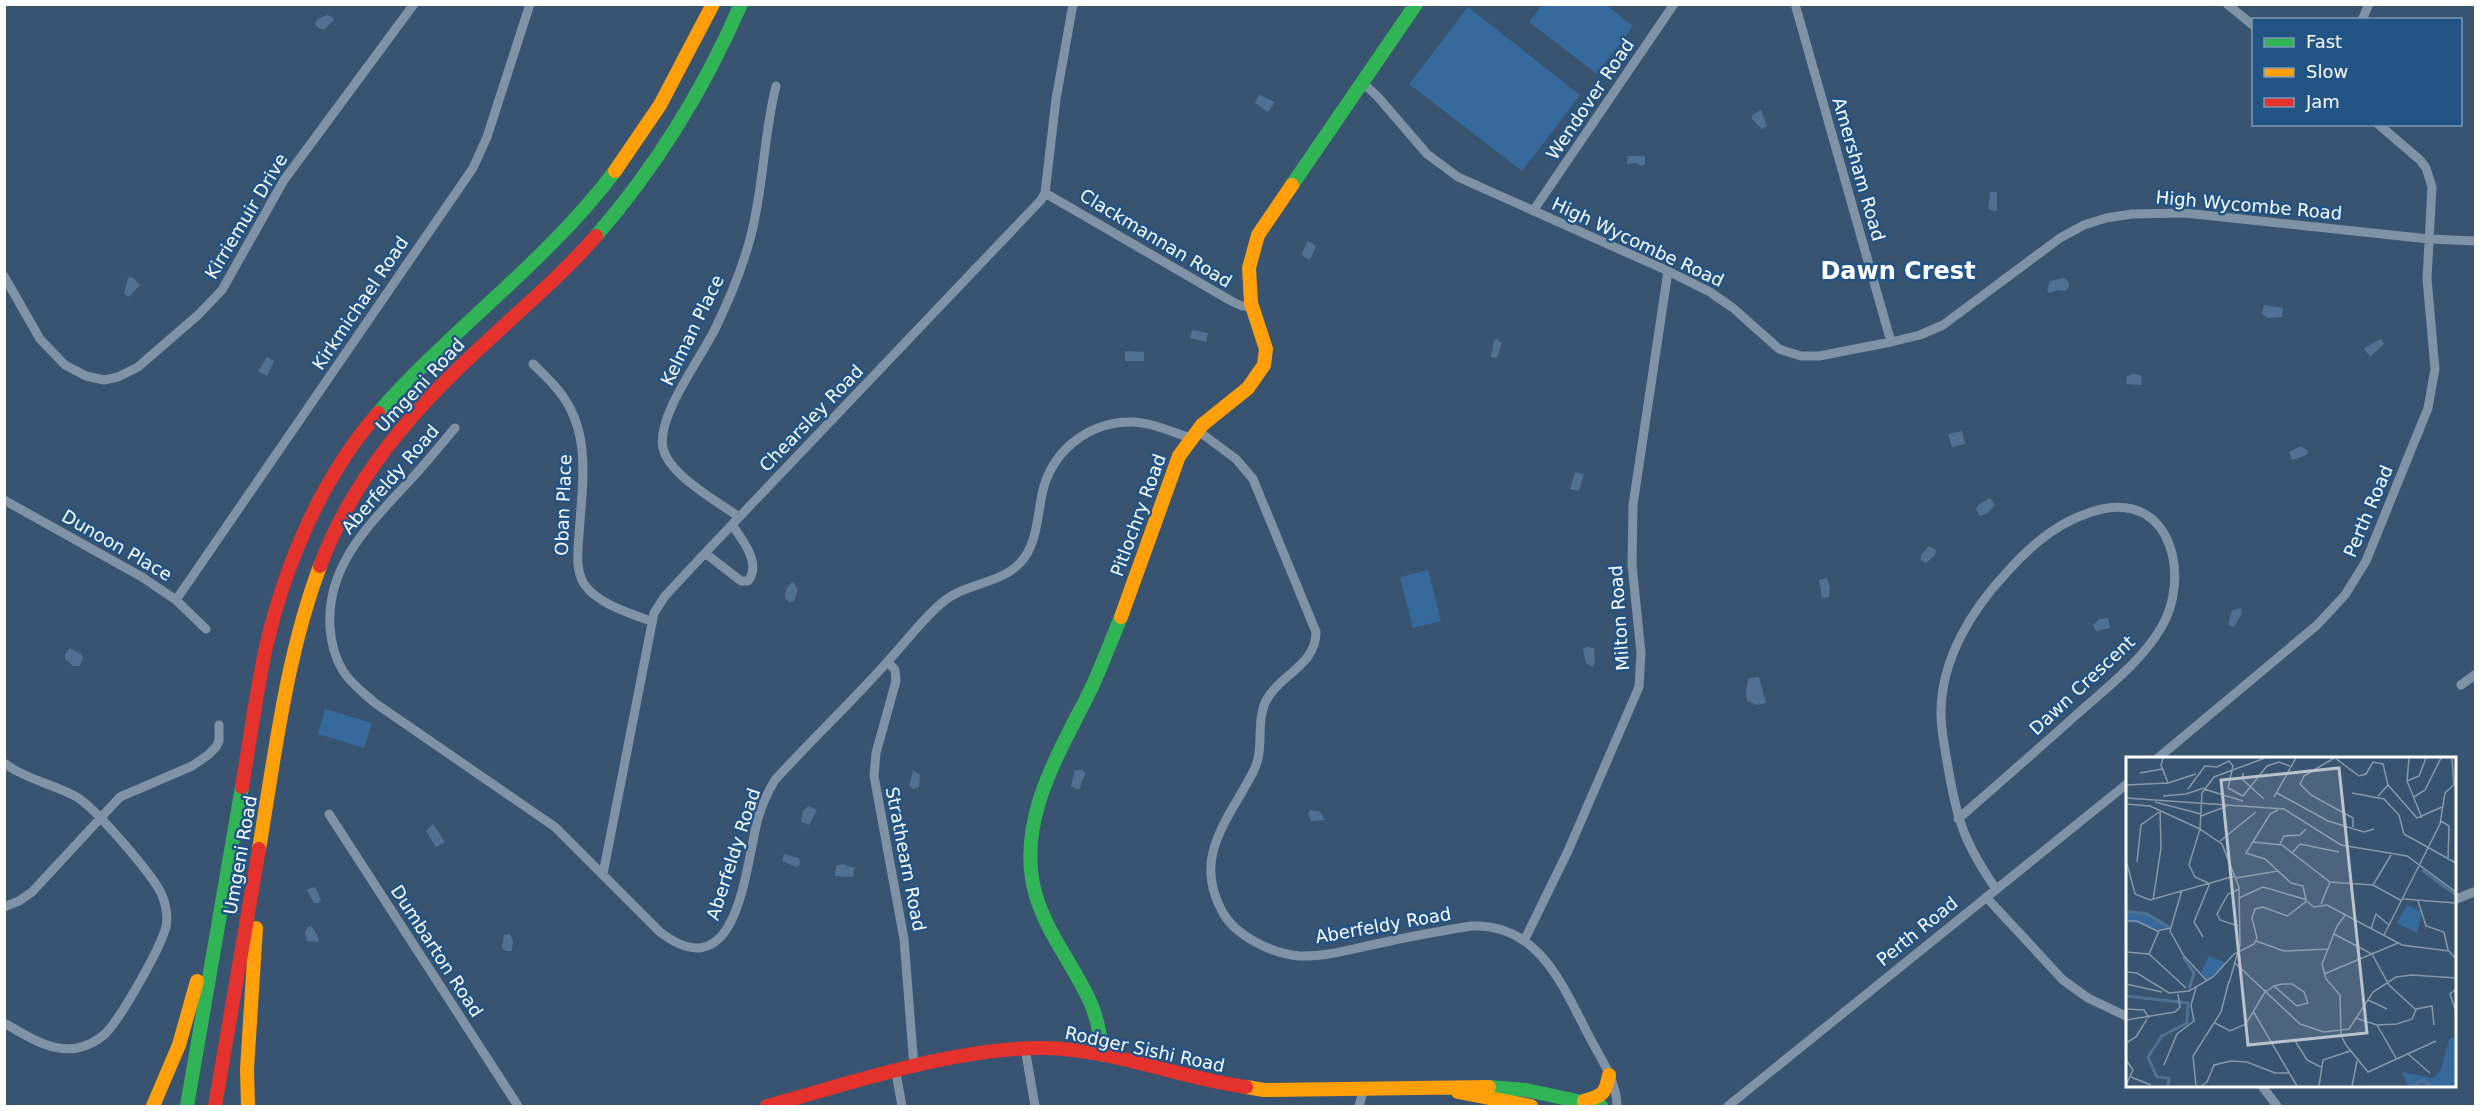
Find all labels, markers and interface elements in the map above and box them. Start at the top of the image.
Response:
legend [2252,18,2462,126]
text: Fast [2306,31,2342,52]
street label: Wendover Road [1542,34,1638,164]
text: Slow [2306,61,2348,82]
text: Jam [2305,91,2340,112]
street label: Amersham Road [1828,95,1890,243]
street label: Kirriemuir Drive [200,150,292,282]
street label: Clackmannan Road [1076,184,1236,292]
street label: High Wycombe Road [2155,186,2343,224]
street label: High Wycombe Road [1549,193,1727,291]
street label: Kirkmichael Road [308,232,412,374]
district label: Dawn Crest [1820,257,1976,285]
street label: Kelman Place [656,271,728,389]
street label: Umgeni Road [371,334,469,436]
street label: Chearsley Road [755,360,867,476]
street label: Aberfeldy Road [337,420,443,538]
street label: Pitlochry Road [1106,451,1170,579]
street label: Oban Place [551,454,575,556]
street label: Perth Road [2339,462,2397,560]
street label: Dunoon Place [58,505,176,585]
street label: Milton Road [1605,564,1633,672]
street label: Dawn Crescent [2025,631,2139,739]
inset map [2126,757,2456,1087]
street label: Aberfeldy Road [702,785,764,923]
street label: Strathearn Road [882,785,930,933]
street label: Umgeni Road [219,794,261,916]
street label: Dumbarton Road [387,881,487,1021]
street label: Perth Road [1872,892,1962,970]
street label: Aberfeldy Road [1313,903,1453,947]
street label: Rodger Sishi Road [1063,1022,1227,1076]

